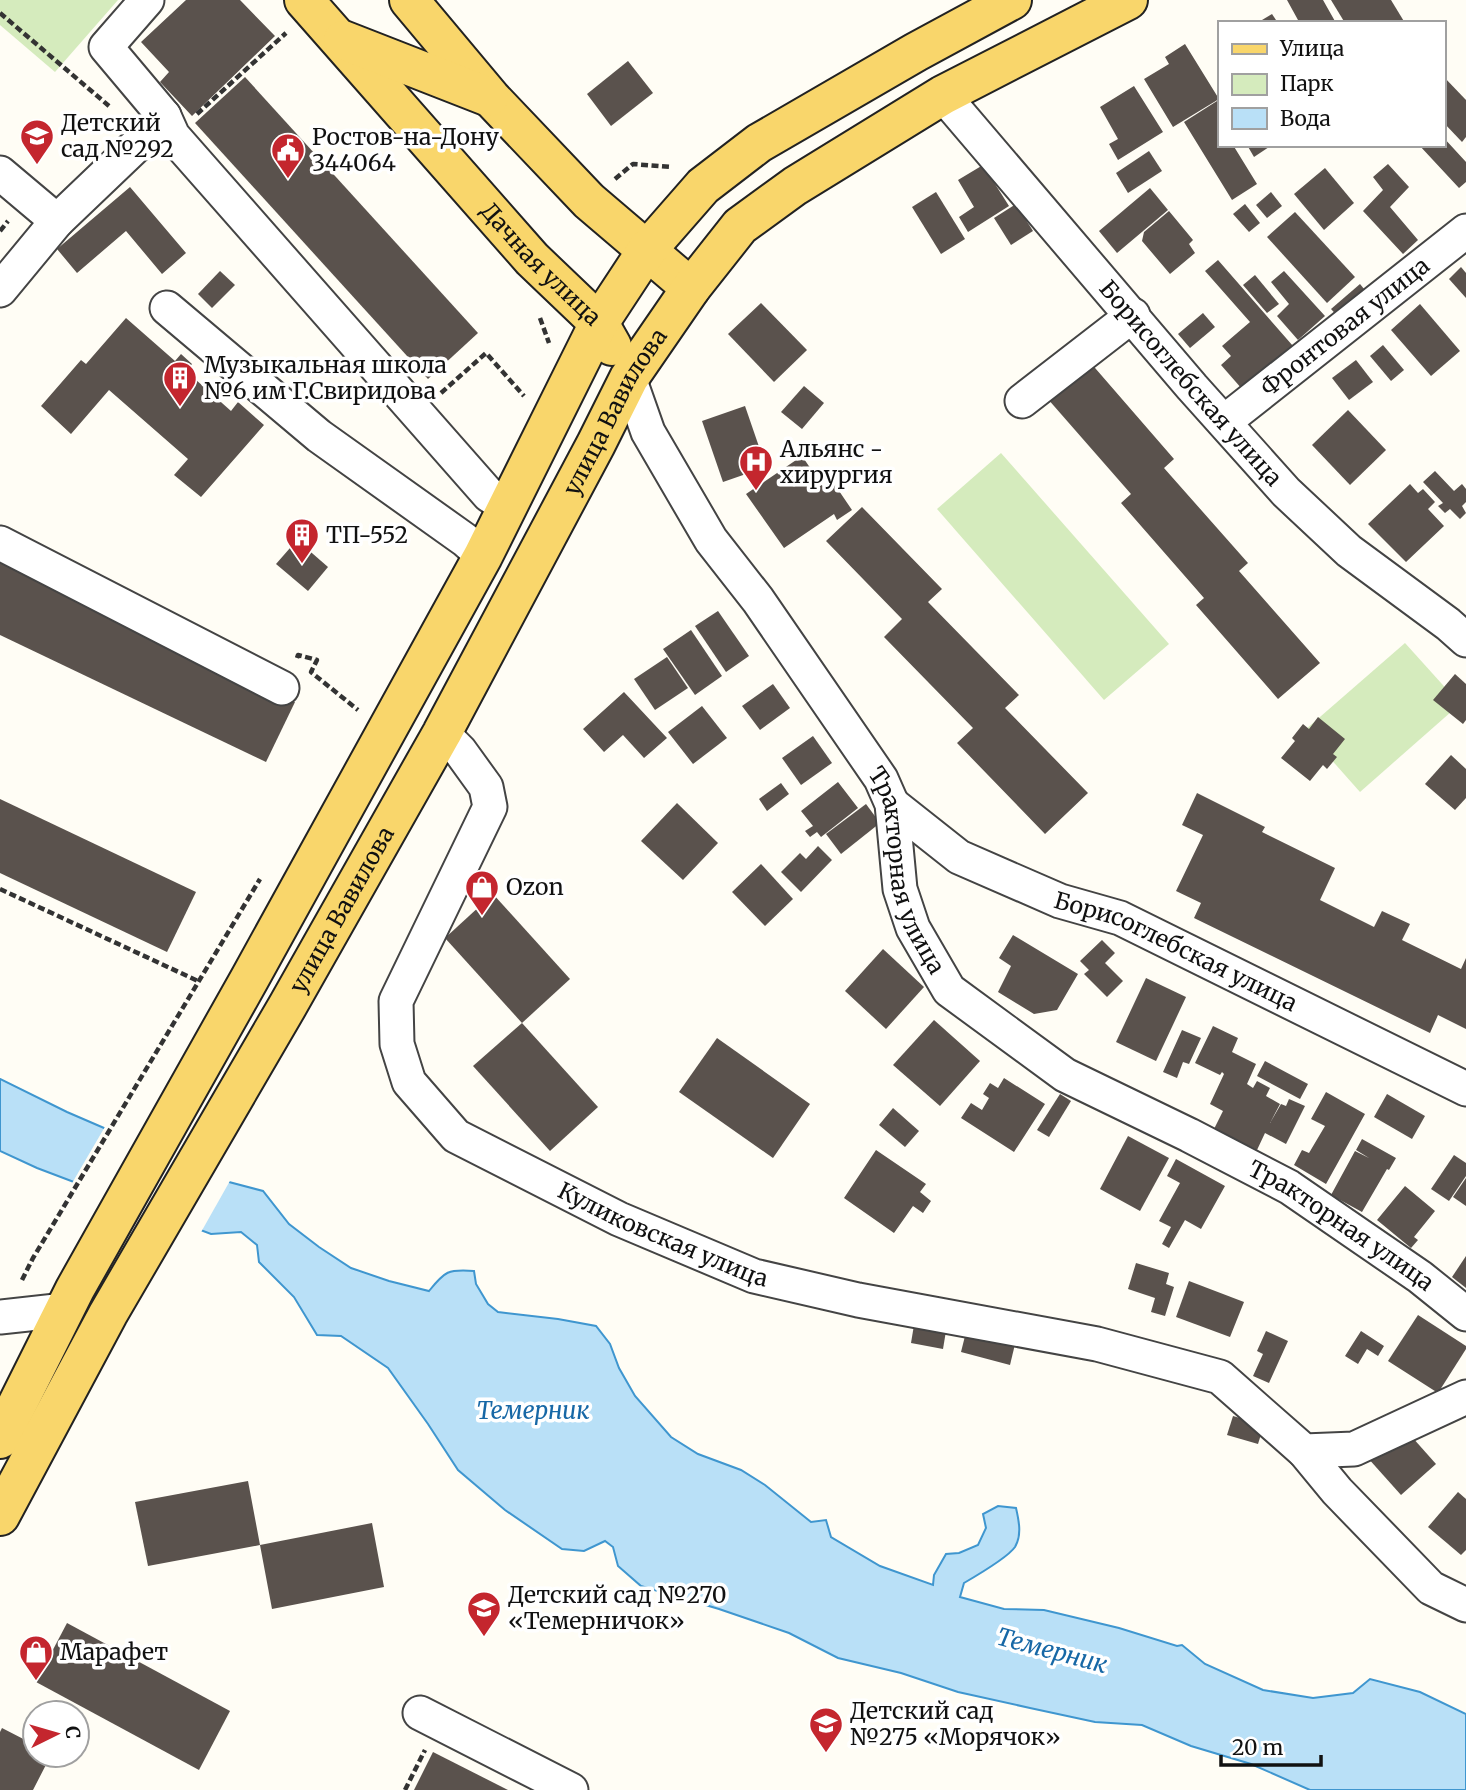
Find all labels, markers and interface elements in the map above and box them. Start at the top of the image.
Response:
legend [1218,21,1445,147]
text: Улица [1279,35,1344,62]
text: Парк [1280,70,1334,97]
text: Вода [1280,105,1331,132]
place label: Детский сад №292 [61,108,174,163]
school or university icon: Детский сад №292 [18,117,56,166]
place label: Ростов-на-Дону 344064 [312,122,500,177]
public building icon: Ростов-на-Дону 344064 [269,131,307,180]
street label: Дачная улица [475,196,608,331]
street label: Фронтовая улица [1254,251,1435,402]
street label: Борисоглебская улица [1093,274,1289,492]
street label: улица Вавилова [556,323,673,500]
place label: Музыкальная школа №6 им Г.Свиридова [204,350,447,405]
building icon: Музыкальная школа №6 им Г.Свиридова [161,359,199,408]
place label: Альянс - хирургия [779,434,893,489]
hospital icon: Альянс - хирургия [737,443,775,492]
building icon: ТП-552 [283,516,321,565]
place label: ТП-552 [326,520,408,549]
street label: Тракторная улица [863,761,951,979]
street label: улица Вавилова [283,821,400,998]
shop icon: Ozon [463,868,501,917]
place label: Ozon [506,872,564,901]
street label: Борисоглебская улица [1051,885,1302,1017]
street label: Тракторная улица [1244,1154,1440,1297]
street label: Куликовская улица [553,1175,771,1293]
water label: Темерник [476,1395,590,1426]
place label: Детский сад №270 «Темерничок» [508,1580,727,1635]
school or university icon: Детский сад №270 «Темерничок» [465,1589,503,1638]
water label: Темерник [993,1621,1111,1680]
shop icon: Марафет [17,1633,55,1682]
place label: Марафет [60,1637,168,1666]
place label: Детский сад №275 «Морячок» [850,1696,1061,1751]
north arrow [21,1699,91,1769]
school or university icon: Детский сад №275 «Морячок» [807,1705,845,1754]
scale bar [1221,1724,1321,1768]
text: С [60,1725,85,1740]
text: 20 m [1232,1734,1284,1761]

